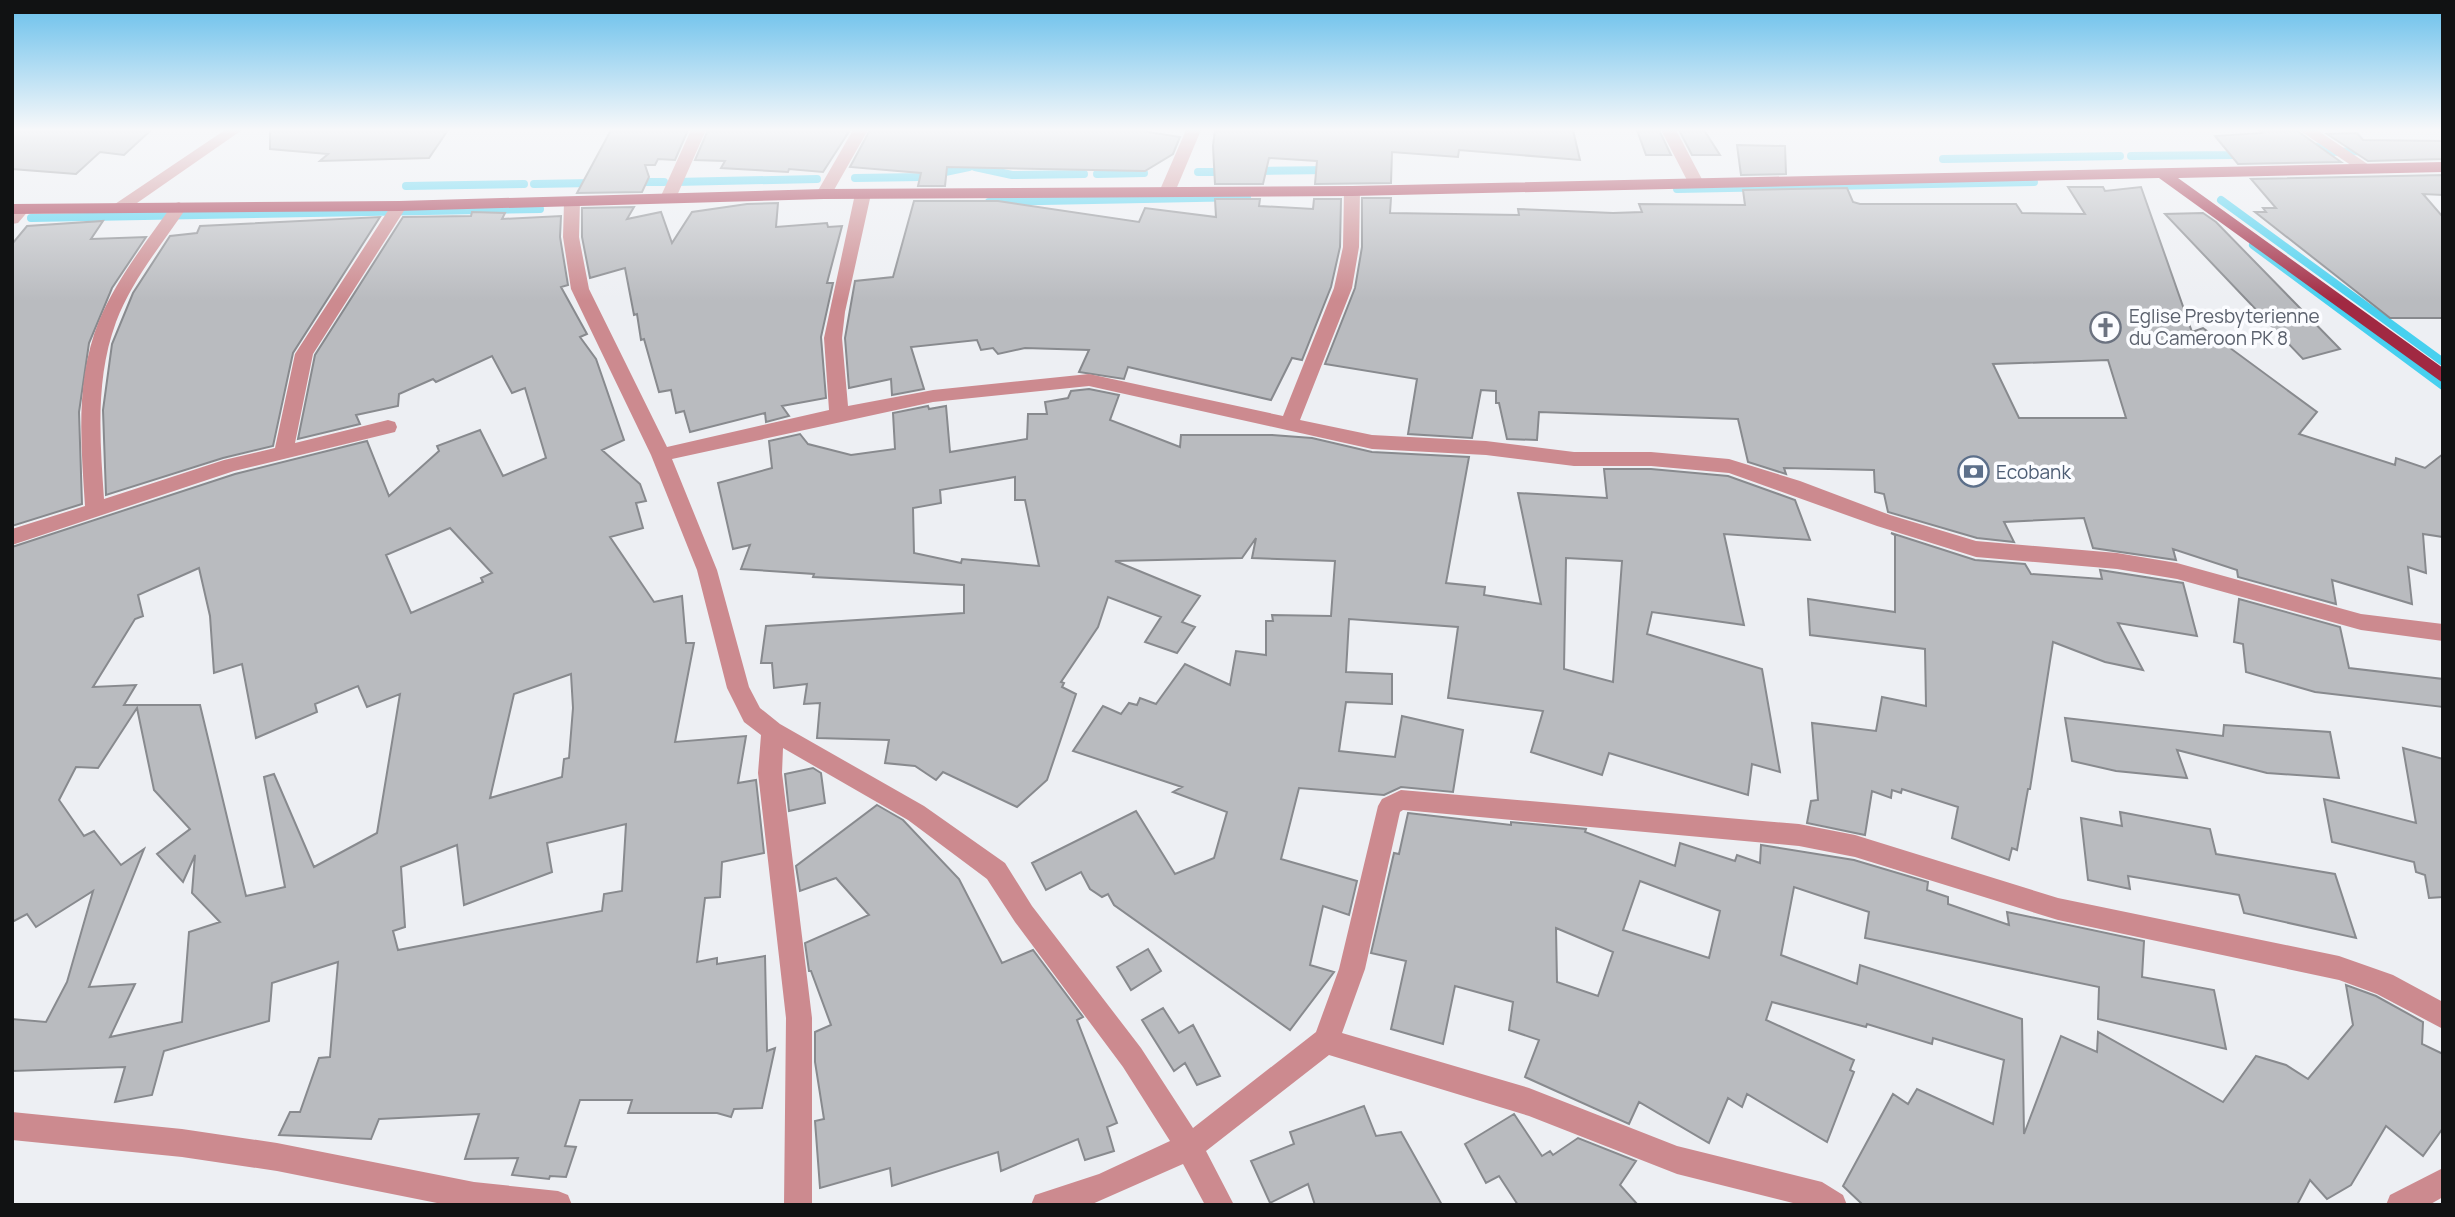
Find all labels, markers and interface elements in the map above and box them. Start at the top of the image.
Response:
place label: Eglise Presbyterienne du Cameroon PK 8 [2129,303,2320,351]
church icon: Eglise Presbyterienne du Cameroon PK 8 [2089,310,2123,344]
bank icon: Ecobank [1956,455,1990,489]
place label: Ecobank [1996,459,2071,485]

